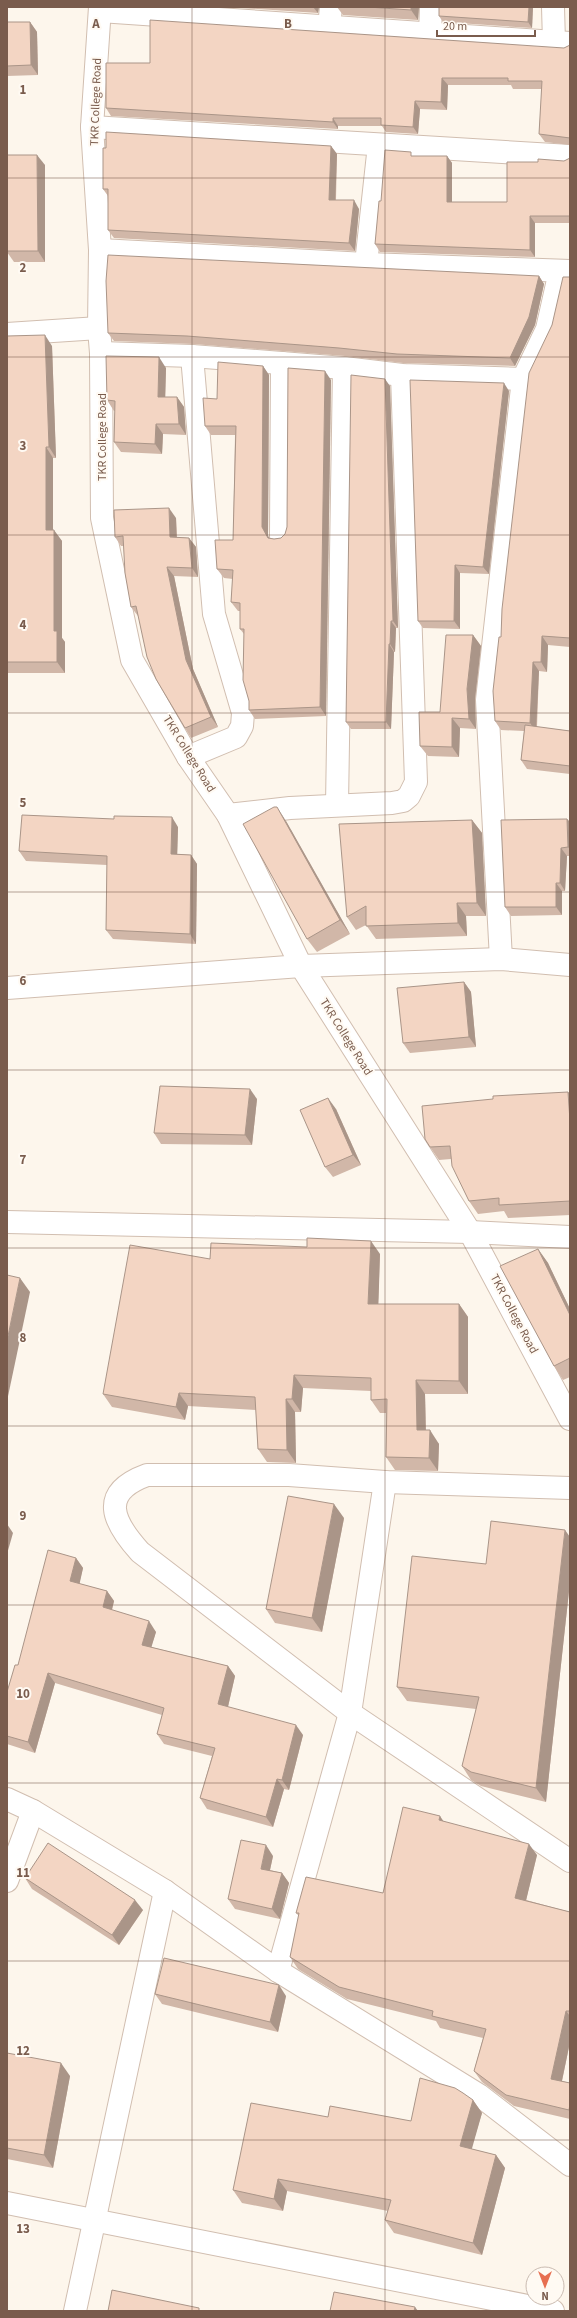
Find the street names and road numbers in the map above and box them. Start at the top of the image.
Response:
street label: TKR College Road [86,58,106,146]
street label: TKR College Road [94,393,111,481]
street label: TKR College Road [158,712,220,796]
street label: TKR College Road [315,995,377,1079]
street label: TKR College Road [486,1271,542,1357]

